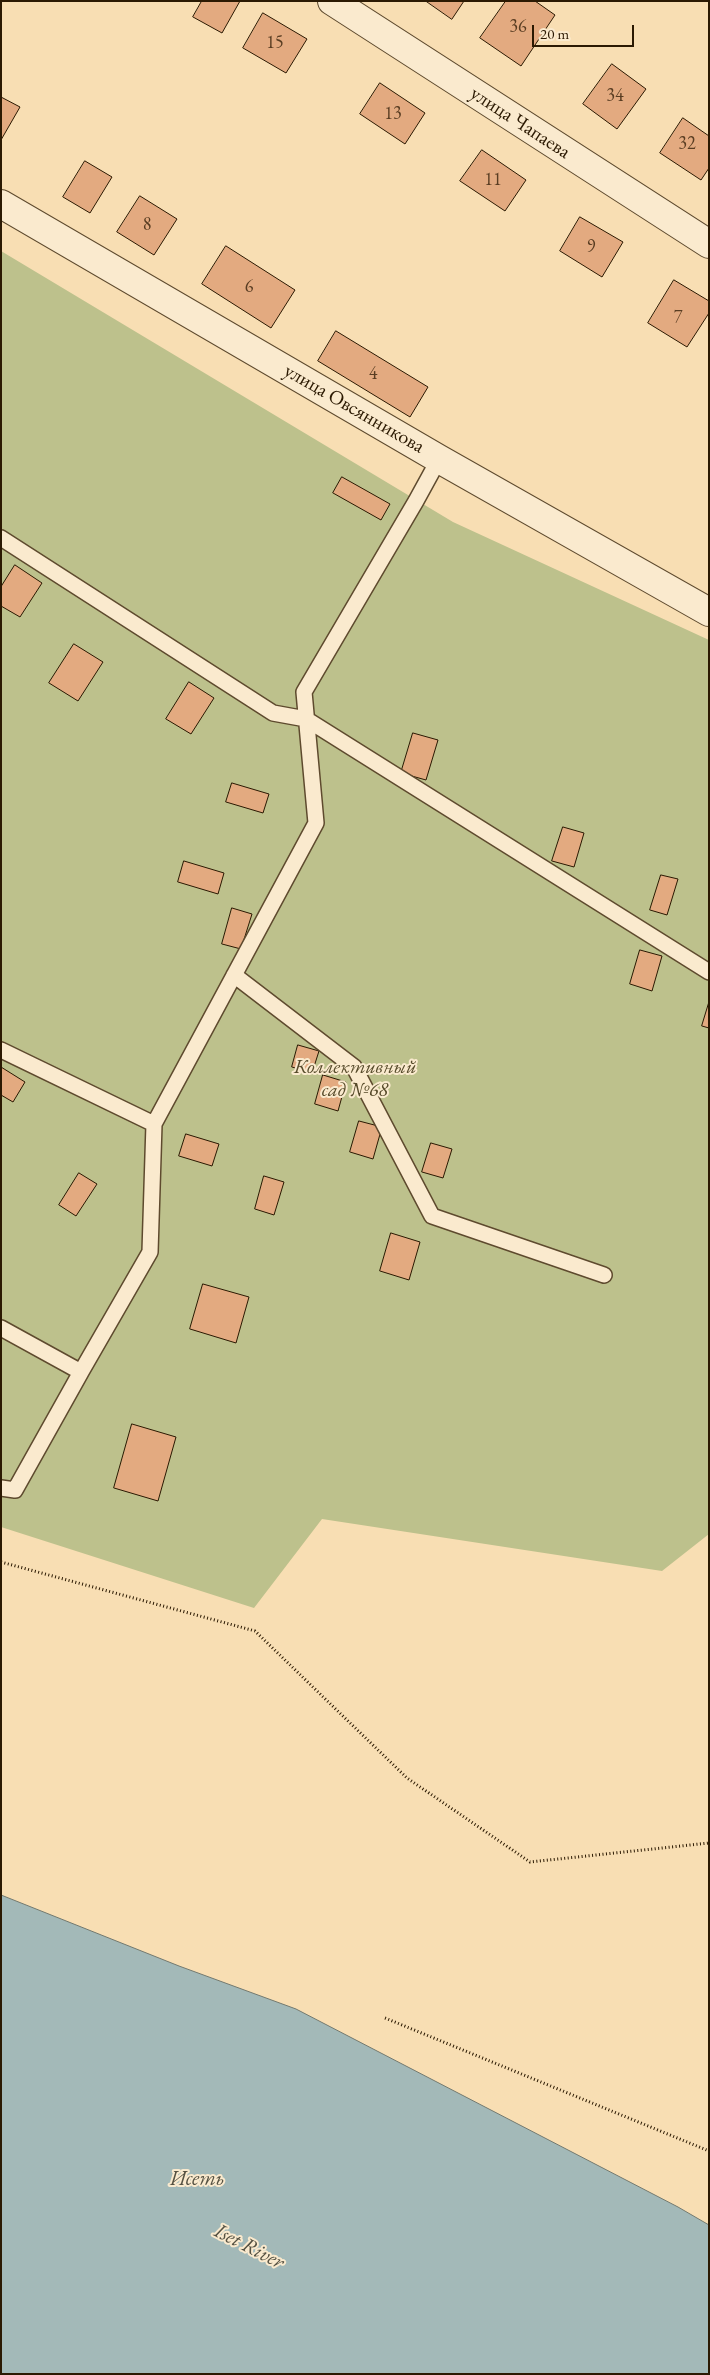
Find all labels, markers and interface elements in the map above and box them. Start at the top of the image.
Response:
scale bar [535,15,638,47]
house number: 36 [509,16,527,38]
text: 20 m [540,24,569,43]
house number: 15 [266,32,284,54]
street label: улица Чапаева [465,82,575,164]
house number: 34 [606,85,624,107]
house number: 13 [384,103,402,125]
house number: 32 [678,133,696,155]
house number: 11 [484,169,502,191]
house number: 8 [143,214,151,236]
house number: 9 [587,236,595,258]
house number: 6 [245,276,253,298]
house number: 7 [674,307,682,329]
street label: улица Овсянникова [279,359,429,459]
house number: 4 [369,363,377,385]
park label: Коллективный сад №68 [294,1056,416,1103]
water label: Исеть [170,2166,224,2192]
water label: Iset River [210,2219,288,2275]

